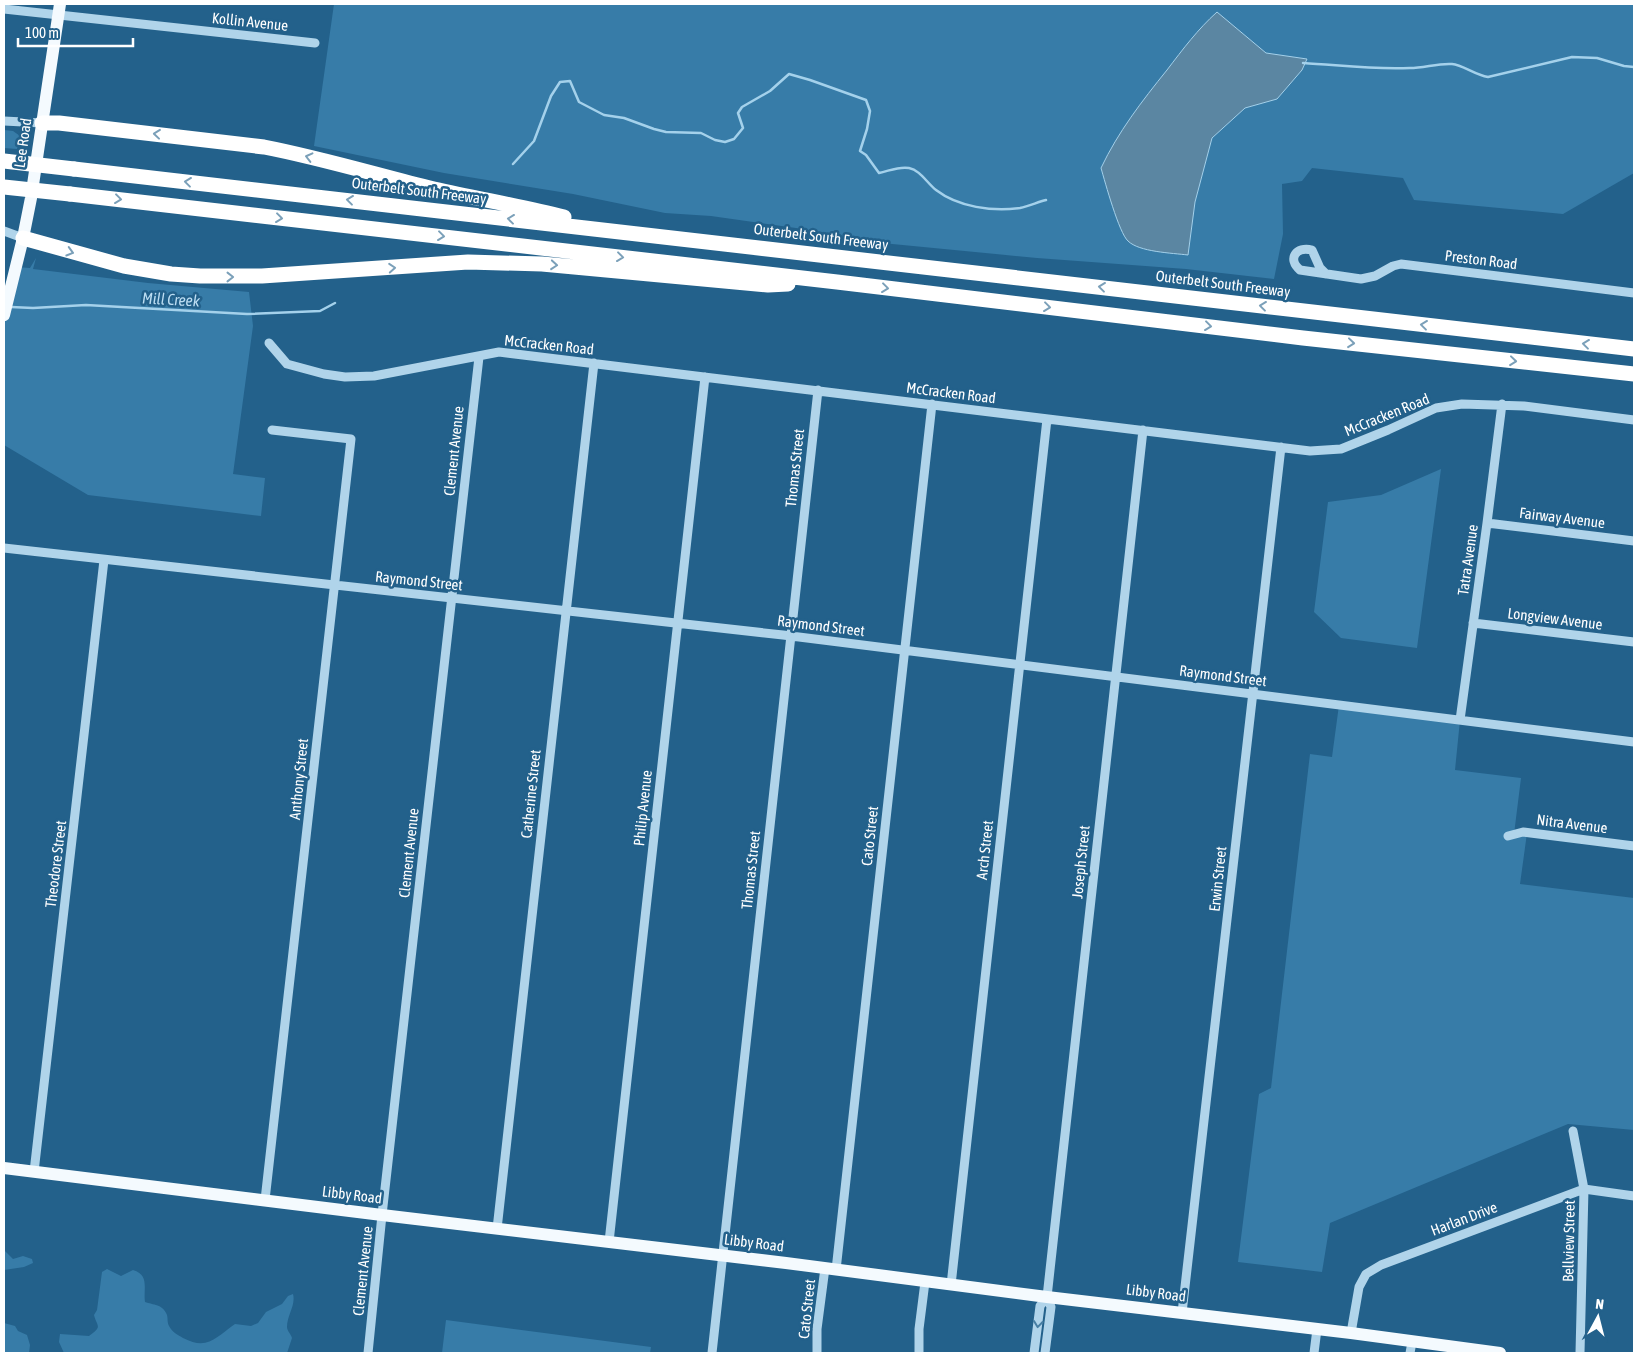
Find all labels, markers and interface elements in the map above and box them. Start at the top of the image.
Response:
street label: Kollin Avenue [211,9,289,34]
scale bar [18,15,132,47]
text: 100 m [25,24,59,41]
street label: Lee Road [11,117,34,169]
one-way arrow [152,129,160,140]
one-way arrow [305,152,314,163]
street label: Outerbelt South Freeway [351,174,487,207]
one-way arrow [184,177,192,188]
one-way arrow [114,193,122,204]
one-way arrow [345,195,353,206]
one-way arrow [276,212,284,223]
one-way arrow [507,214,515,225]
street label: Outerbelt South Freeway [753,220,889,253]
one-way arrow [437,230,445,241]
one-way arrow [65,246,73,256]
street label: Preston Road [1444,247,1518,272]
one-way arrow [616,251,624,262]
one-way arrow [550,259,558,270]
one-way arrow [388,262,396,273]
street label: Outerbelt South Freeway [1155,267,1291,300]
one-way arrow [226,272,234,282]
one-way arrow [881,282,890,292]
one-way arrow [1097,282,1105,293]
water label: Mill Creek [142,289,201,310]
one-way arrow [1043,301,1051,312]
one-way arrow [1259,301,1267,312]
one-way arrow [1204,320,1212,331]
one-way arrow [1420,320,1428,331]
street label: McCracken Road [503,331,595,358]
one-way arrow [1348,337,1356,348]
one-way arrow [1582,339,1590,350]
one-way arrow [1509,355,1517,366]
street label: McCracken Road [905,379,997,406]
street label: McCracken Road [1342,390,1432,439]
street label: Clement Avenue [440,405,467,497]
street label: Thomas Street [782,428,807,508]
street label: Fairway Avenue [1518,504,1606,531]
street label: Tatra Avenue [1454,523,1481,597]
street label: Raymond Street [374,567,464,594]
street label: Longview Avenue [1507,604,1604,633]
street label: Raymond Street [776,612,866,639]
street label: Raymond Street [1178,662,1268,689]
street label: Anthony Street [286,737,311,820]
street label: Catherine Street [517,749,544,839]
street label: Philip Avenue [630,769,655,847]
street label: Cato Street [858,805,881,867]
street label: Clement Avenue [395,807,422,899]
street label: Nitra Avenue [1536,811,1609,836]
street label: Theodore Street [42,819,69,909]
street label: Arch Street [973,819,996,880]
street label: Joseph Street [1068,825,1093,899]
street label: Thomas Street [738,830,763,910]
street label: Erwin Street [1206,846,1229,912]
street label: Libby Road [321,1182,383,1207]
street label: Harlan Drive [1428,1198,1499,1239]
street label: Bellview Street [1559,1200,1578,1282]
street label: Clement Avenue [349,1225,376,1317]
street label: Libby Road [723,1230,785,1255]
street label: Cato Street [795,1278,818,1340]
street label: Libby Road [1125,1280,1187,1305]
north arrow [1573,1292,1623,1342]
text: N [1595,1296,1605,1313]
one-way arrow [1033,1320,1044,1328]

